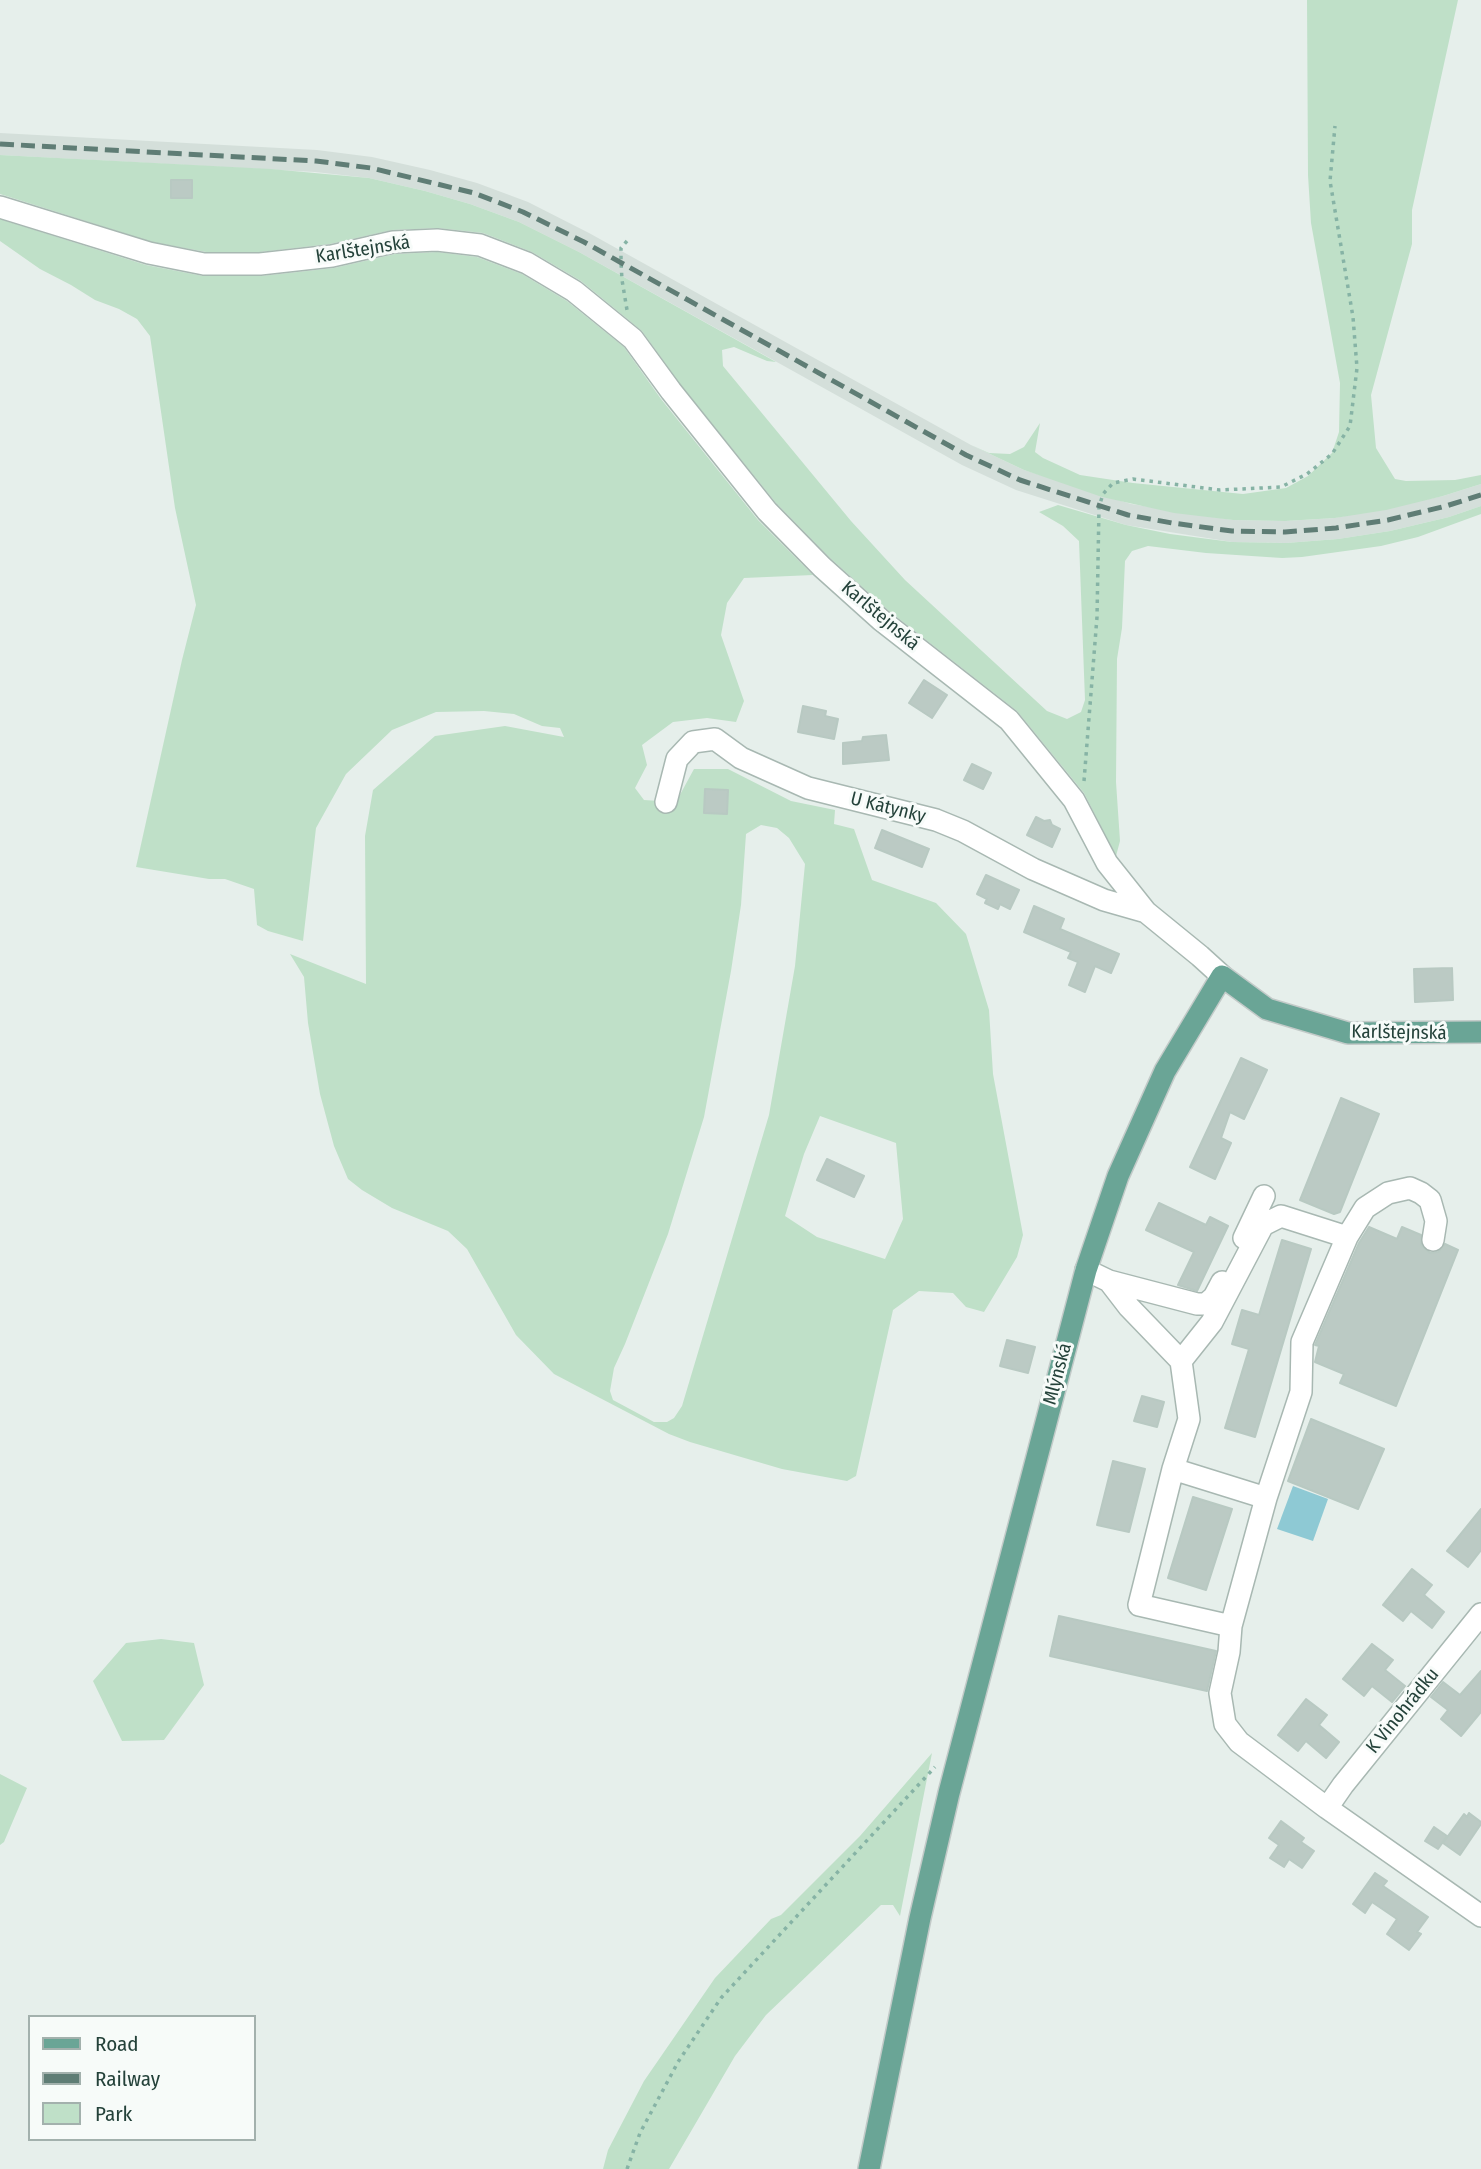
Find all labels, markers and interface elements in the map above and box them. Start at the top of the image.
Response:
street label: Karlštejnská [314,231,412,269]
street label: Karlštejnská [836,577,924,655]
street label: U Kátynky [848,788,928,828]
street label: Karlštejnská [1351,1021,1447,1045]
street label: Mlýnská [1039,1341,1077,1407]
street label: K Vinohrádku [1362,1664,1444,1758]
legend [28,2015,256,2141]
text: Road [95,2031,139,2057]
text: Railway [95,2066,160,2092]
text: Park [95,2101,132,2127]

